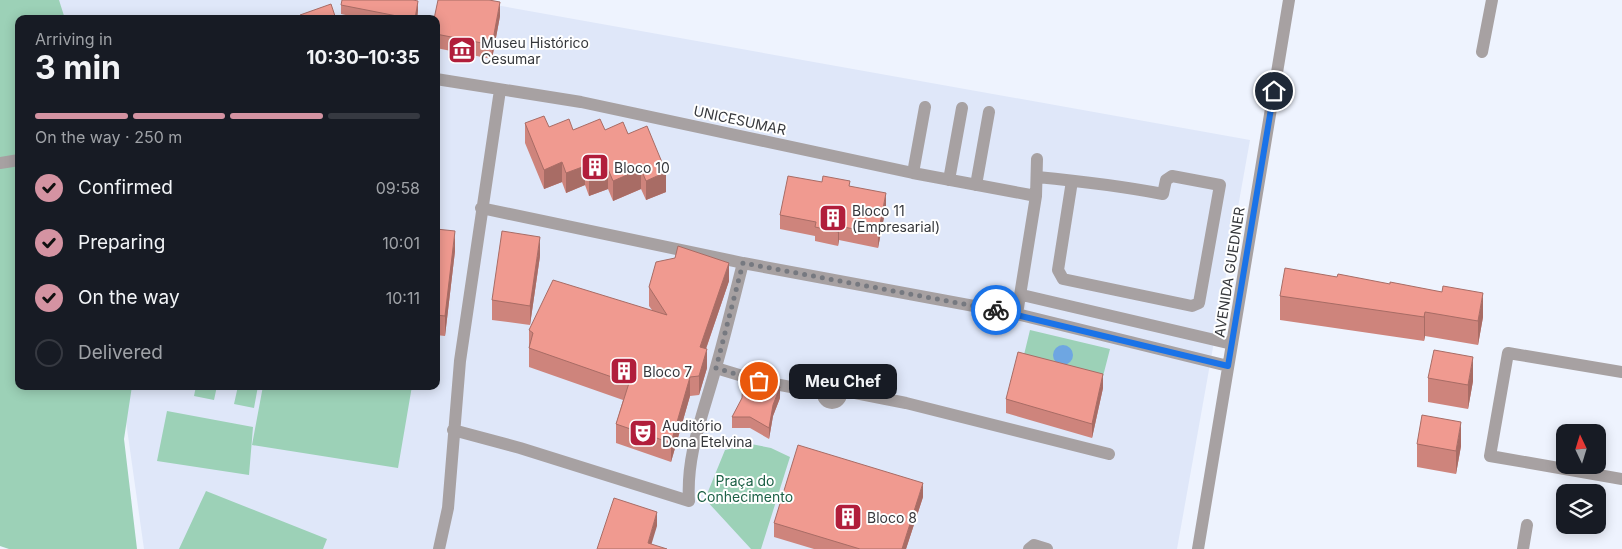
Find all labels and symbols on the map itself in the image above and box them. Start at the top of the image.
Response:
place label: Museu Histórico Cesumar [481,34,589,67]
museum icon: Museu Histórico Cesumar [447,35,477,65]
pin [1253,70,1295,112]
street label: UNICESUMAR [692,102,788,138]
building icon: Bloco 10 [580,152,610,182]
place label: Bloco 10 [614,159,670,176]
place label: Bloco 11 (Empresarial) [852,202,940,235]
building icon: Bloco 11 (Empresarial) [818,203,848,233]
street label: AVENIDA GUEDNER [1210,206,1248,338]
courier [971,285,1021,335]
building icon: Bloco 7 [609,356,639,386]
pin [738,360,780,402]
place label: Bloco 7 [643,363,692,380]
callout: Meu Chef [789,364,896,398]
place label: Auditório Dona Etelvina [662,417,752,450]
theatre icon: Auditório Dona Etelvina [628,418,658,448]
north arrow [1556,424,1606,474]
park label: Praça do Conhecimento [697,472,793,505]
building icon: Bloco 8 [833,502,863,532]
place label: Bloco 8 [867,509,917,526]

